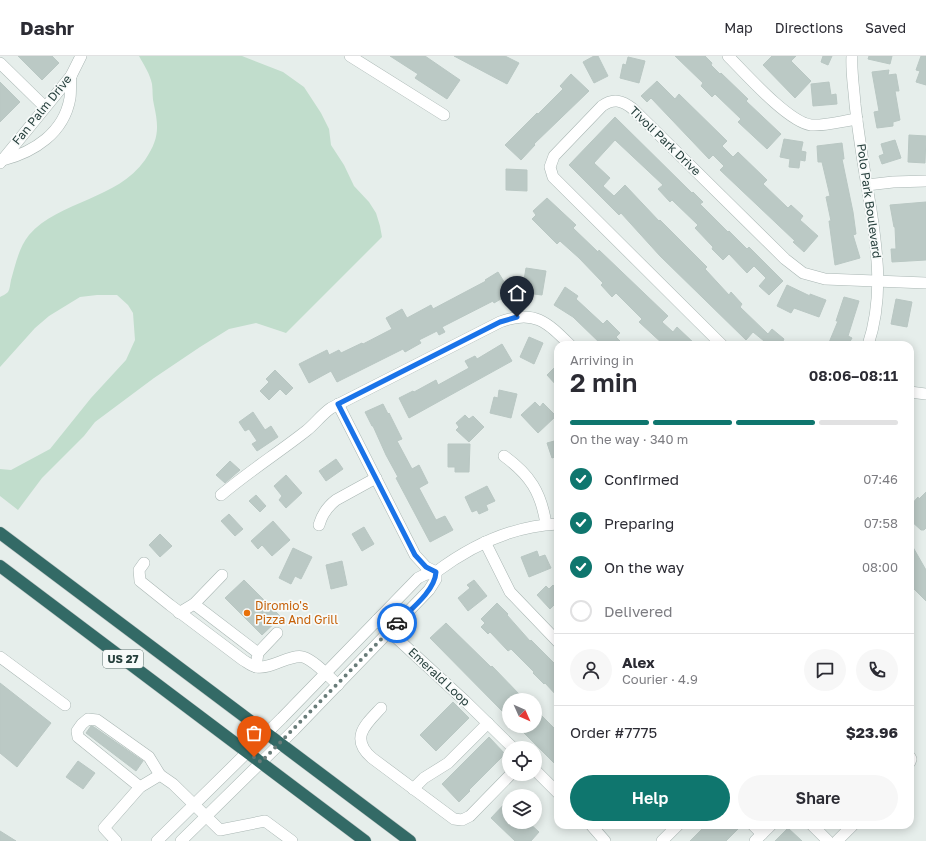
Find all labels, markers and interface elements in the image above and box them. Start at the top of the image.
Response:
text: Dashr [20,16,74,39]
text: Map [724,19,753,36]
text: Directions [775,19,843,36]
text: Saved [865,19,906,36]
street label: Fan Palm Drive [9,72,74,148]
street label: Tivoli Park Drive [627,103,704,178]
street label: Polo Park Boulevard [854,143,885,259]
pin [500,276,534,317]
icon: home [506,282,528,304]
text: Arriving in [570,352,634,368]
text: 08:06–08:11 [809,366,898,384]
text: 2 min [570,367,638,398]
text: On the way · 340 m [570,431,688,447]
icon: check [570,468,592,490]
text: Confirmed [604,470,679,488]
text: 07:46 [863,471,898,487]
icon: check [570,512,592,534]
text: Preparing [604,514,674,532]
text: 07:58 [864,515,898,531]
icon: check [570,556,592,578]
text: On the way [604,558,684,576]
text: 08:00 [862,559,898,575]
place label: Diromio's Pizza And Grill [255,598,338,627]
text: Delivered [604,602,672,620]
courier [377,603,417,643]
marker: Diromio's Pizza And Grill [242,608,252,618]
icon: car [386,612,408,634]
street label: Emerald Loop [405,644,473,709]
button: person [570,649,612,691]
button: chat [804,649,846,691]
button: phone [856,649,898,691]
road number: US 27 [103,650,143,668]
text: Alex [622,653,655,671]
text: Courier · 4.9 [622,671,698,687]
north arrow [502,693,542,733]
map controls [502,693,542,829]
pin [237,716,271,757]
icon: bag [243,722,265,744]
text: Order #7775 [570,723,657,741]
text: $23.96 [846,723,898,741]
button: locate [502,741,542,781]
button: Help [570,775,730,821]
button: Share [738,775,898,821]
button: layers [502,789,542,829]

